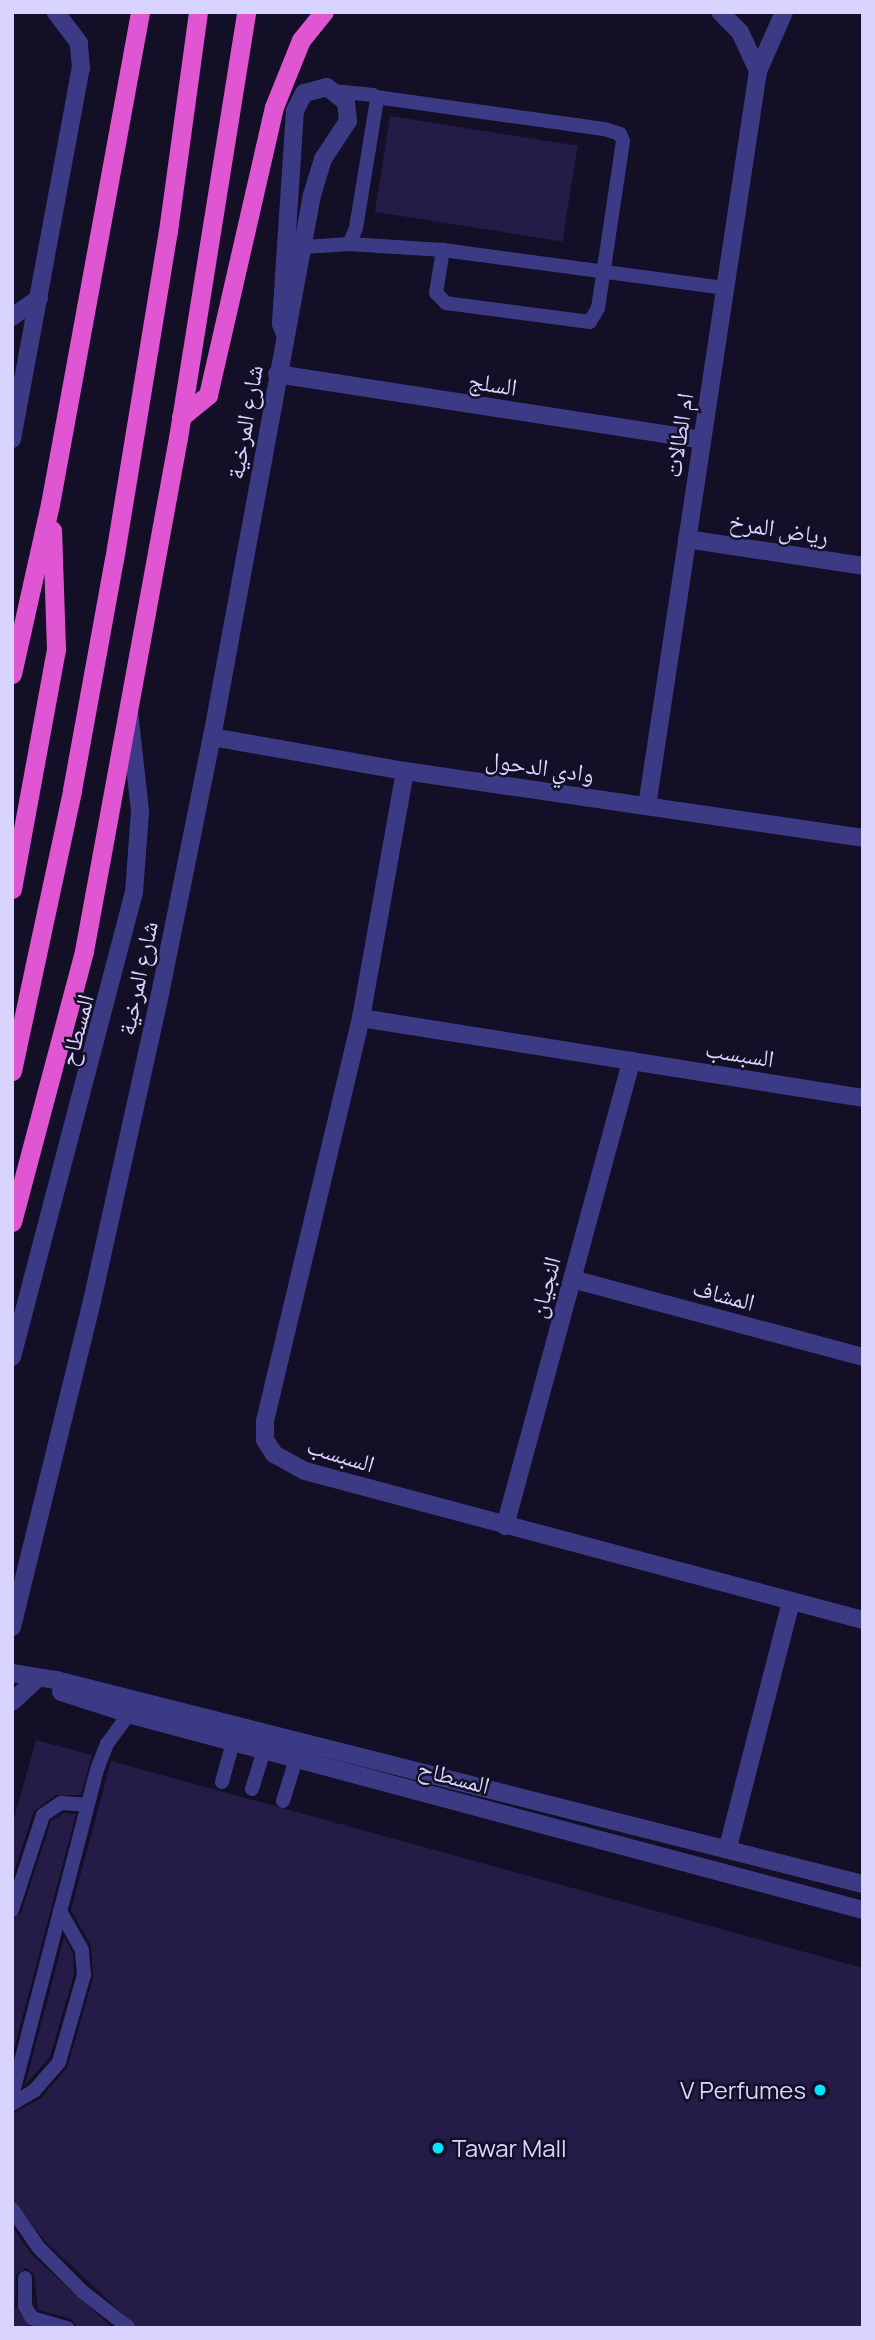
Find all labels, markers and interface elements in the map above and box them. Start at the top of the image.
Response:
street label: شارع المرخية [220,363,268,481]
street label: السلج [467,365,519,401]
street label: ام الطالات [657,391,699,479]
street label: رياض المرخ [727,506,831,550]
street label: وادي الدحول [484,744,596,788]
street label: شارع المرخية [111,918,163,1038]
street label: المسطاح [53,991,99,1069]
street label: السبسب [704,1033,776,1073]
street label: النجيان [522,1253,566,1321]
street label: المشاف [690,1272,758,1316]
street label: السبسب [304,1430,378,1478]
street label: المسطاح [415,1753,493,1799]
place label: V Perfumes [680,2076,806,2104]
marker: V Perfumes [812,2082,828,2098]
place label: Tawar Mall [452,2134,567,2162]
marker: Tawar Mall [430,2140,446,2156]

